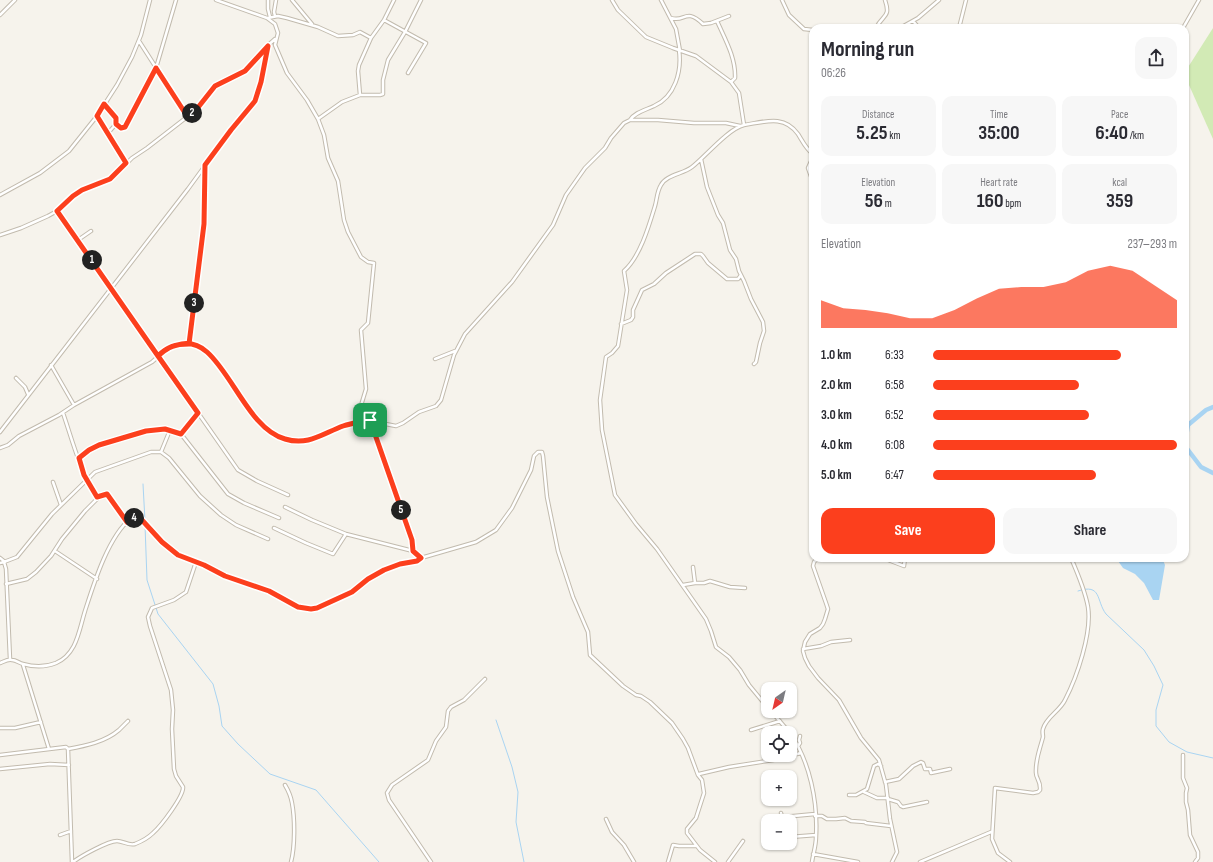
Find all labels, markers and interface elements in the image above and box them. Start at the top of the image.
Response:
text: Morning run [821,36,914,63]
button: share [1135,37,1177,79]
text: 06:26 [821,65,846,81]
pin: 2 [182,103,202,123]
text: 2 [190,106,194,119]
text: Distance [862,108,895,121]
text: Time [990,108,1008,121]
text: Pace [1111,108,1128,121]
text: 5.25 [856,121,887,145]
text: 35:00 [978,121,1020,145]
text: 6:40 [1095,121,1128,145]
text: km [887,129,900,142]
text: /km [1128,129,1144,142]
text: Elevation [861,176,895,189]
text: Heart rate [980,176,1018,189]
text: kcal [1112,176,1127,189]
text: 56 [865,189,883,213]
text: 160 [977,189,1003,213]
text: 359 [1106,189,1133,213]
text: m [883,197,892,210]
text: bpm [1003,197,1021,210]
text: Elevation [821,236,861,252]
text: 237–293 m [1127,236,1177,252]
pin: 1 [82,250,102,270]
text: 1 [90,253,94,266]
pin: 3 [184,293,204,313]
text: 3 [192,296,196,309]
text: 1.0 km [821,347,851,363]
text: 6:33 [885,347,904,363]
text: 2.0 km [821,377,852,393]
text: 6:58 [885,377,904,393]
pin [353,403,387,437]
text: 3.0 km [821,407,852,423]
text: 6:52 [885,407,904,423]
icon: arrive [359,409,381,431]
text: 4.0 km [821,437,852,453]
text: 6:08 [885,437,905,453]
text: 5.0 km [821,467,852,483]
text: 6:47 [885,467,904,483]
pin: 5 [391,500,411,520]
text: 5 [399,503,403,516]
pin: 4 [124,508,144,528]
button: Save [821,508,995,554]
button: Share [1003,508,1177,554]
text: 4 [131,511,137,524]
north arrow [761,682,797,718]
map controls [761,682,797,850]
button: locate [761,726,797,762]
button: + [761,770,797,806]
button: − [761,814,797,850]

